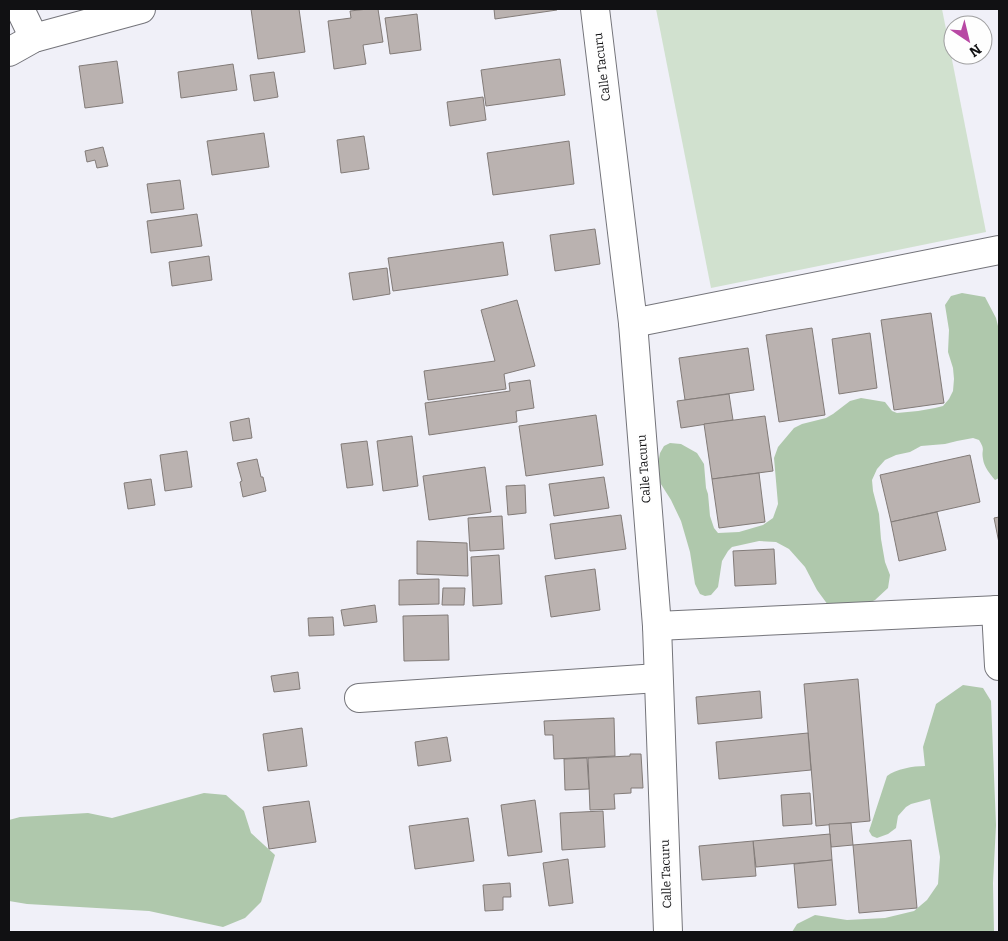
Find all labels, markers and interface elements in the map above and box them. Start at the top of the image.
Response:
north arrow [943,15,993,65]
street label: Calle Tacuru [591,31,613,102]
text: N [966,40,984,60]
street label: Calle Tacuru [635,434,653,504]
street label: Calle Tacuru [658,839,674,909]

